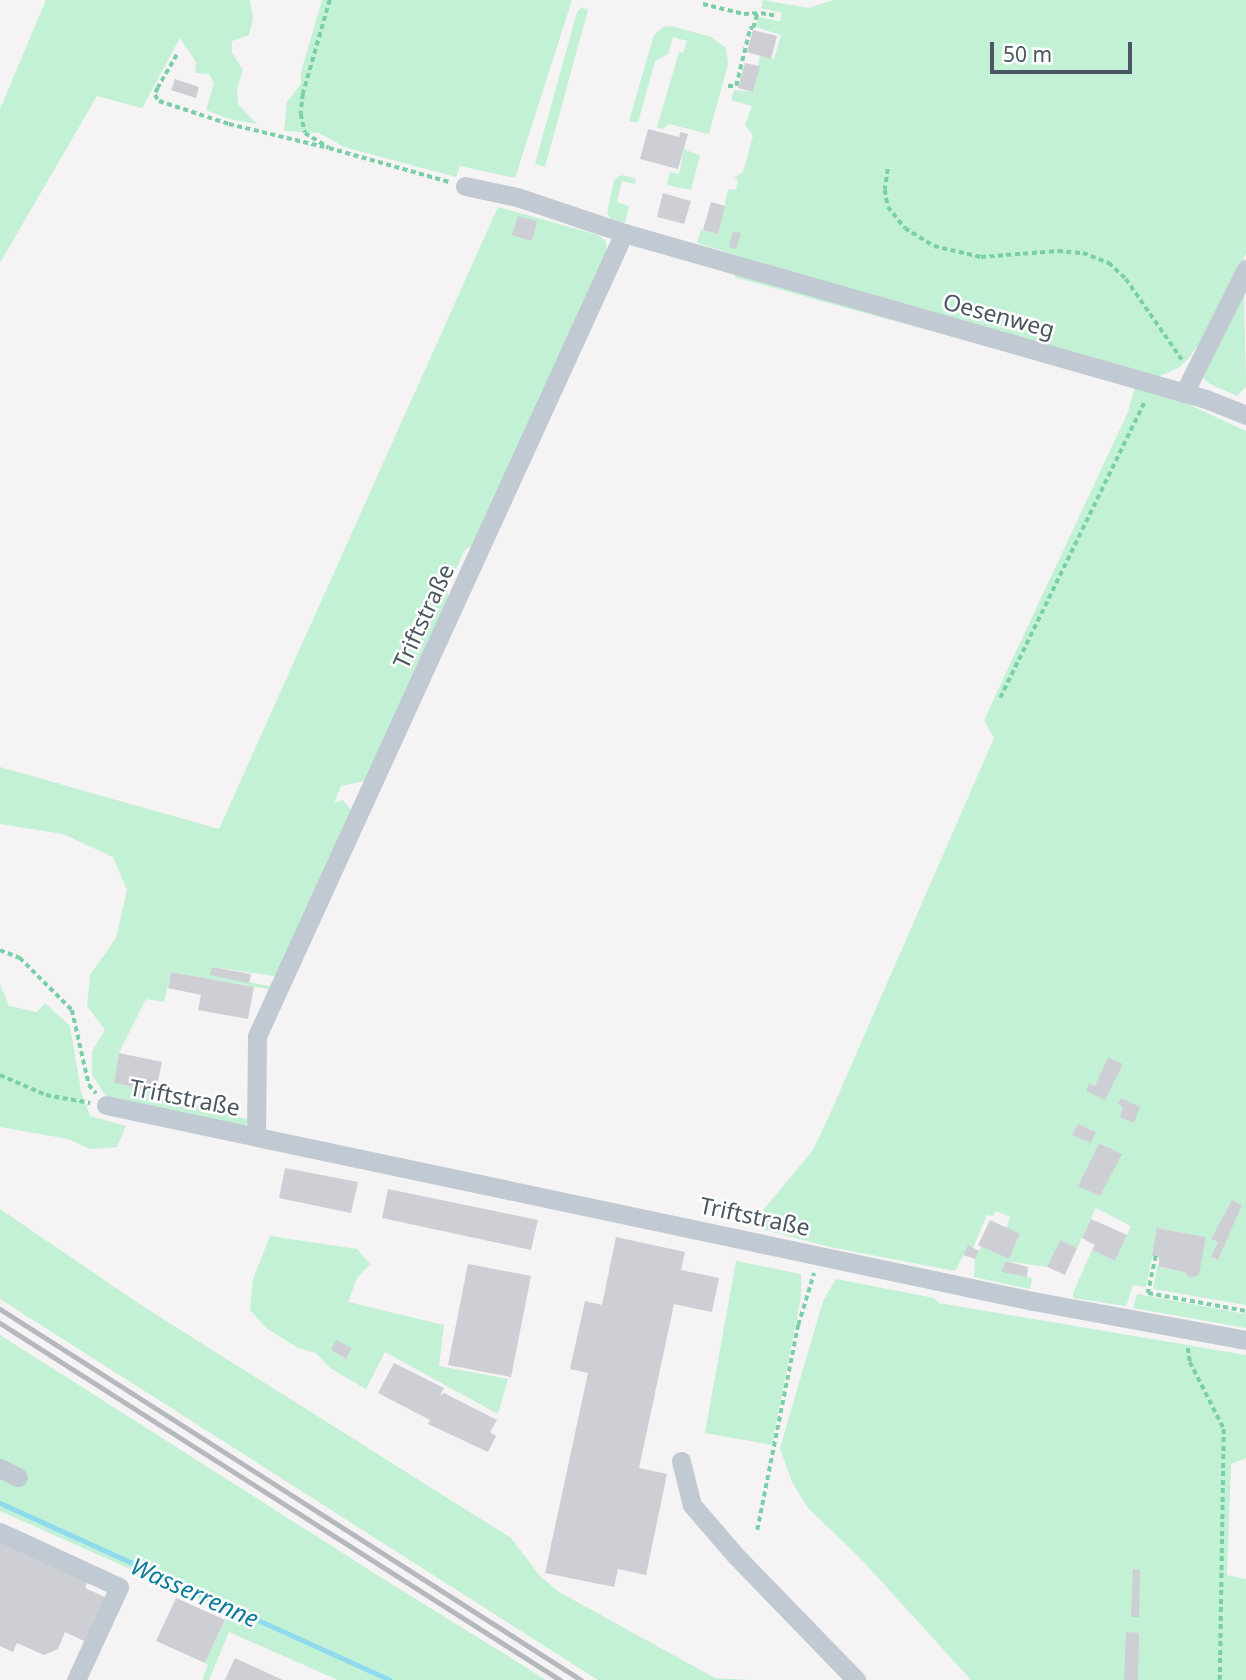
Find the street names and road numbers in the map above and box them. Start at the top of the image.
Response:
street label: Oesenweg [940,287,1058,343]
street label: Triftstraße [387,559,459,673]
street label: Triftstraße [127,1073,243,1121]
street label: Triftstraße [697,1191,813,1241]

